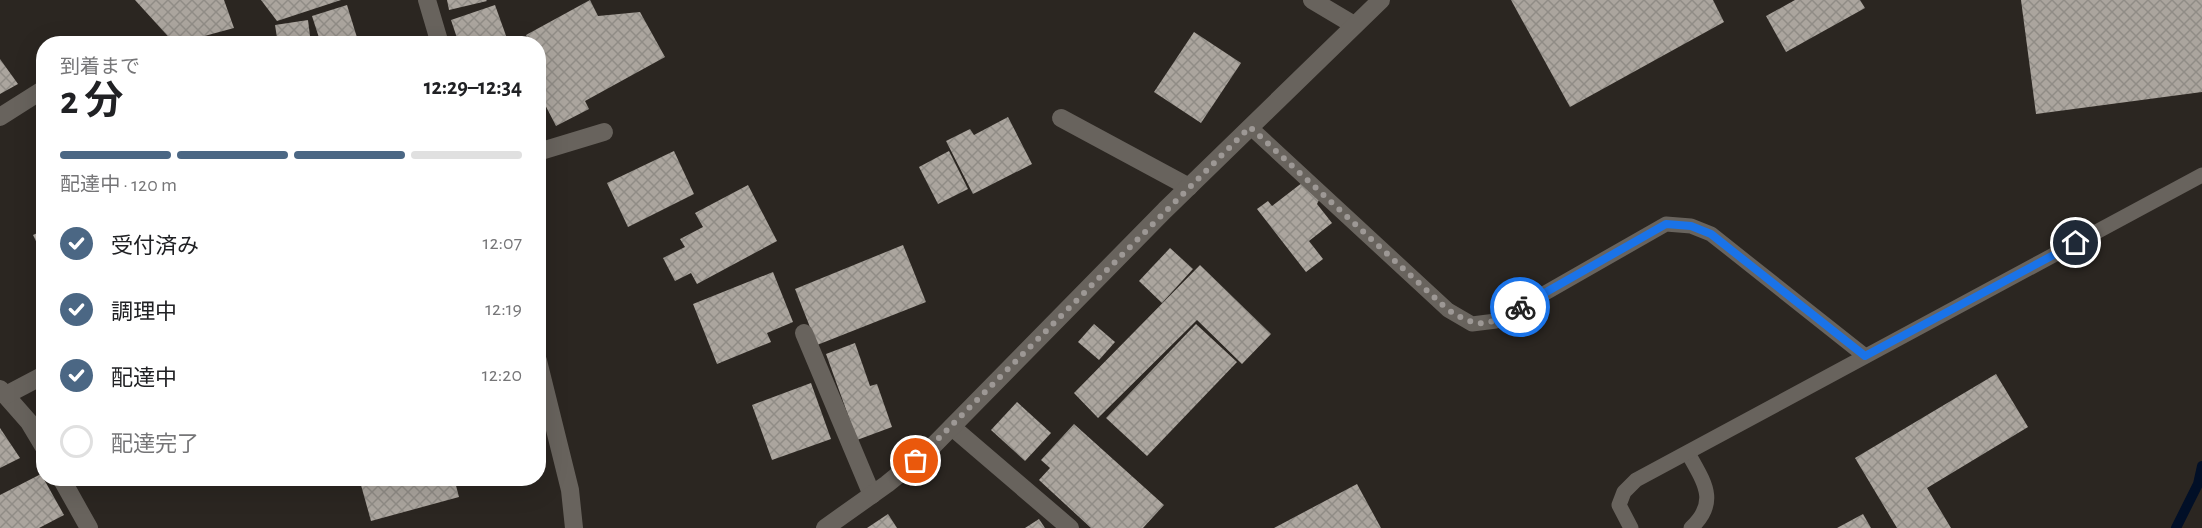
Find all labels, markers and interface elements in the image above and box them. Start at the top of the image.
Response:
text: 到着まで [60,57,140,77]
text: 12:29–12:34 [424,76,522,98]
text: 2 分 [60,82,123,121]
text: 配達中 · 120 m [60,175,177,195]
pin [2050,217,2101,268]
icon: home [2059,226,2092,259]
icon: check [60,227,93,260]
text: 12:07 [483,233,522,253]
text: 受付済み [111,235,199,257]
courier [1490,277,1550,337]
icon: bike [1504,291,1537,324]
icon: check [60,293,93,326]
text: 12:19 [485,299,522,319]
text: 調理中 [111,301,177,323]
icon: check [60,359,93,392]
text: 12:20 [482,365,522,385]
text: 配達中 [111,367,177,389]
text: 配達完了 [111,433,199,455]
pin [890,435,941,486]
icon: bag [899,444,932,477]

